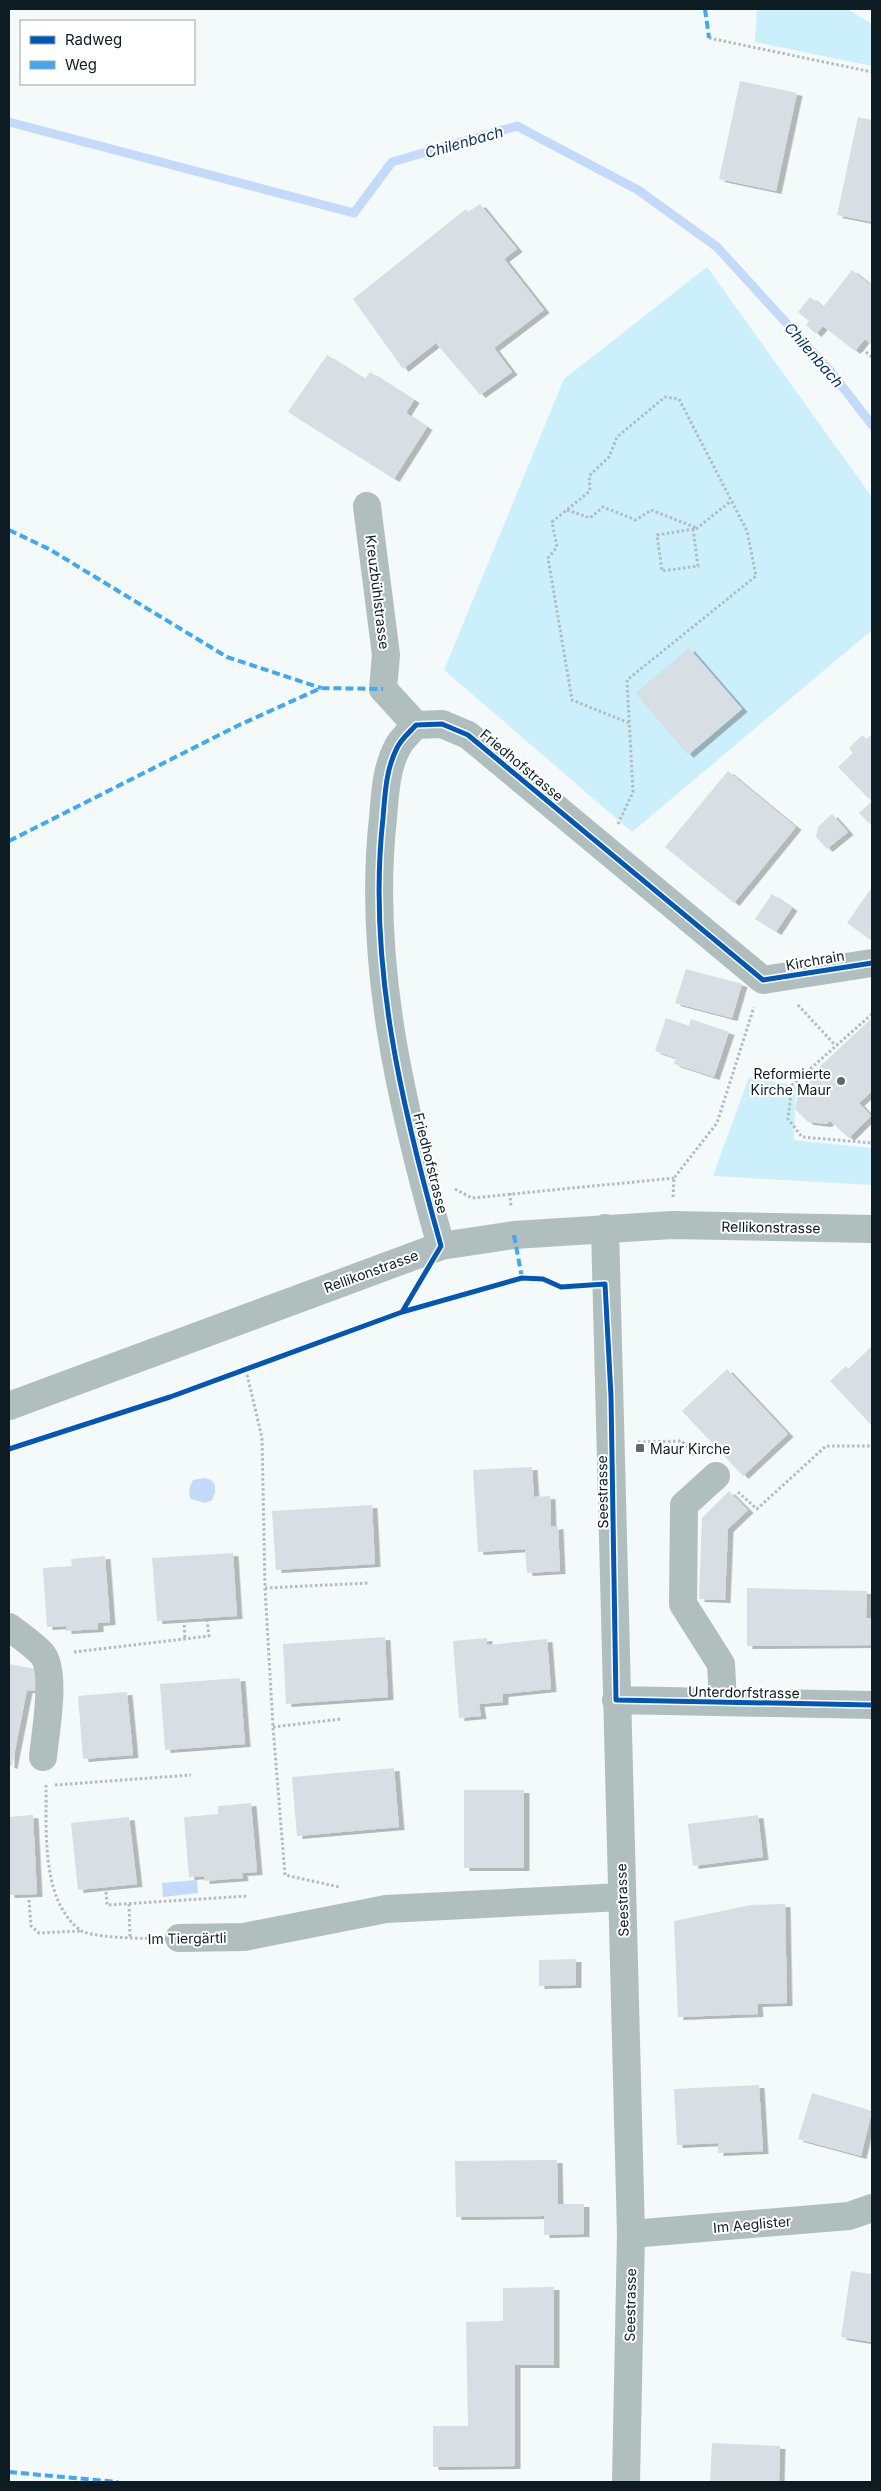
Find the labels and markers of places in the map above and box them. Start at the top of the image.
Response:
place label: Reformierte Kirche Maur [751,1065,831,1098]
marker: Reformierte Kirche Maur [835,1075,847,1087]
place label: Maur Kirche [650,1440,731,1457]
marker: Maur Kirche [634,1442,646,1454]

